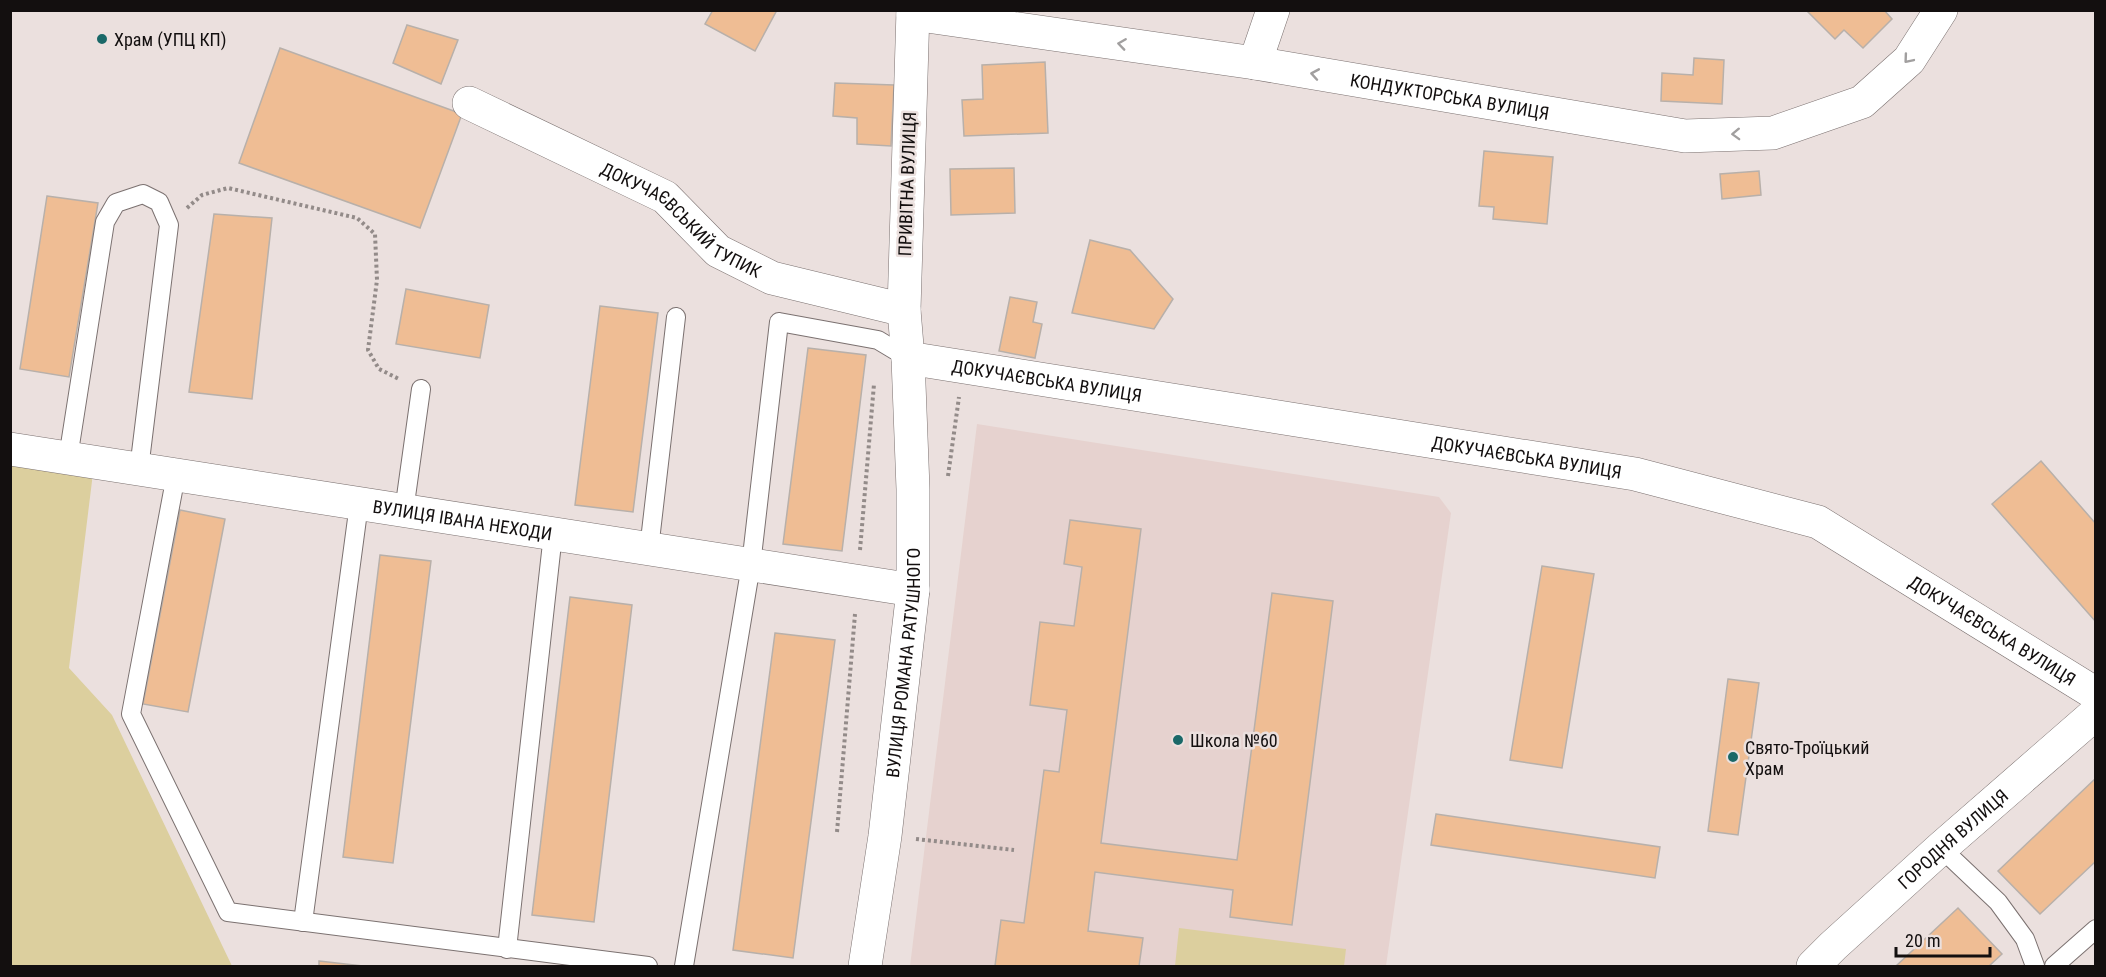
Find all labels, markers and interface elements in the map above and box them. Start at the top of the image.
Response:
place label: Храм (УПЦ КП) [114,29,227,51]
marker: Храм (УПЦ КП) [95,32,109,46]
one-way arrow [1118,39,1127,51]
one-way arrow [1905,52,1916,63]
one-way arrow [1311,68,1320,80]
street label: КОНДУКТОРСЬКА ВУЛИЦЯ [1349,69,1551,123]
street label: ПРИВІТНА ВУЛИЦЯ [894,111,920,257]
one-way arrow [1731,128,1740,140]
street label: ДОКУЧАЄВСЬКИЙ ТУПИК [598,157,765,281]
street label: ДОКУЧАЄВСЬКА ВУЛИЦЯ [950,355,1143,406]
street label: ДОКУЧАЄВСЬКА ВУЛИЦЯ [1430,431,1623,482]
street label: ВУЛИЦЯ ІВАНА НЕХОДИ [371,495,554,544]
street label: ВУЛИЦЯ РОМАНА РАТУШНОГО [881,548,924,779]
street label: ДОКУЧАЄВСЬКА ВУЛИЦЯ [1905,571,2080,689]
place label: Школа №60 [1190,730,1278,751]
marker: Школа №60 [1171,733,1185,747]
place label: Свято-Троїцький Храм [1745,737,1869,779]
marker: Свято-Троїцький Храм [1726,750,1740,764]
street label: ГОРОДНЯ ВУЛИЦЯ [1893,784,2012,893]
scale bar [1896,920,1990,958]
text: 20 m [1905,930,1940,951]

